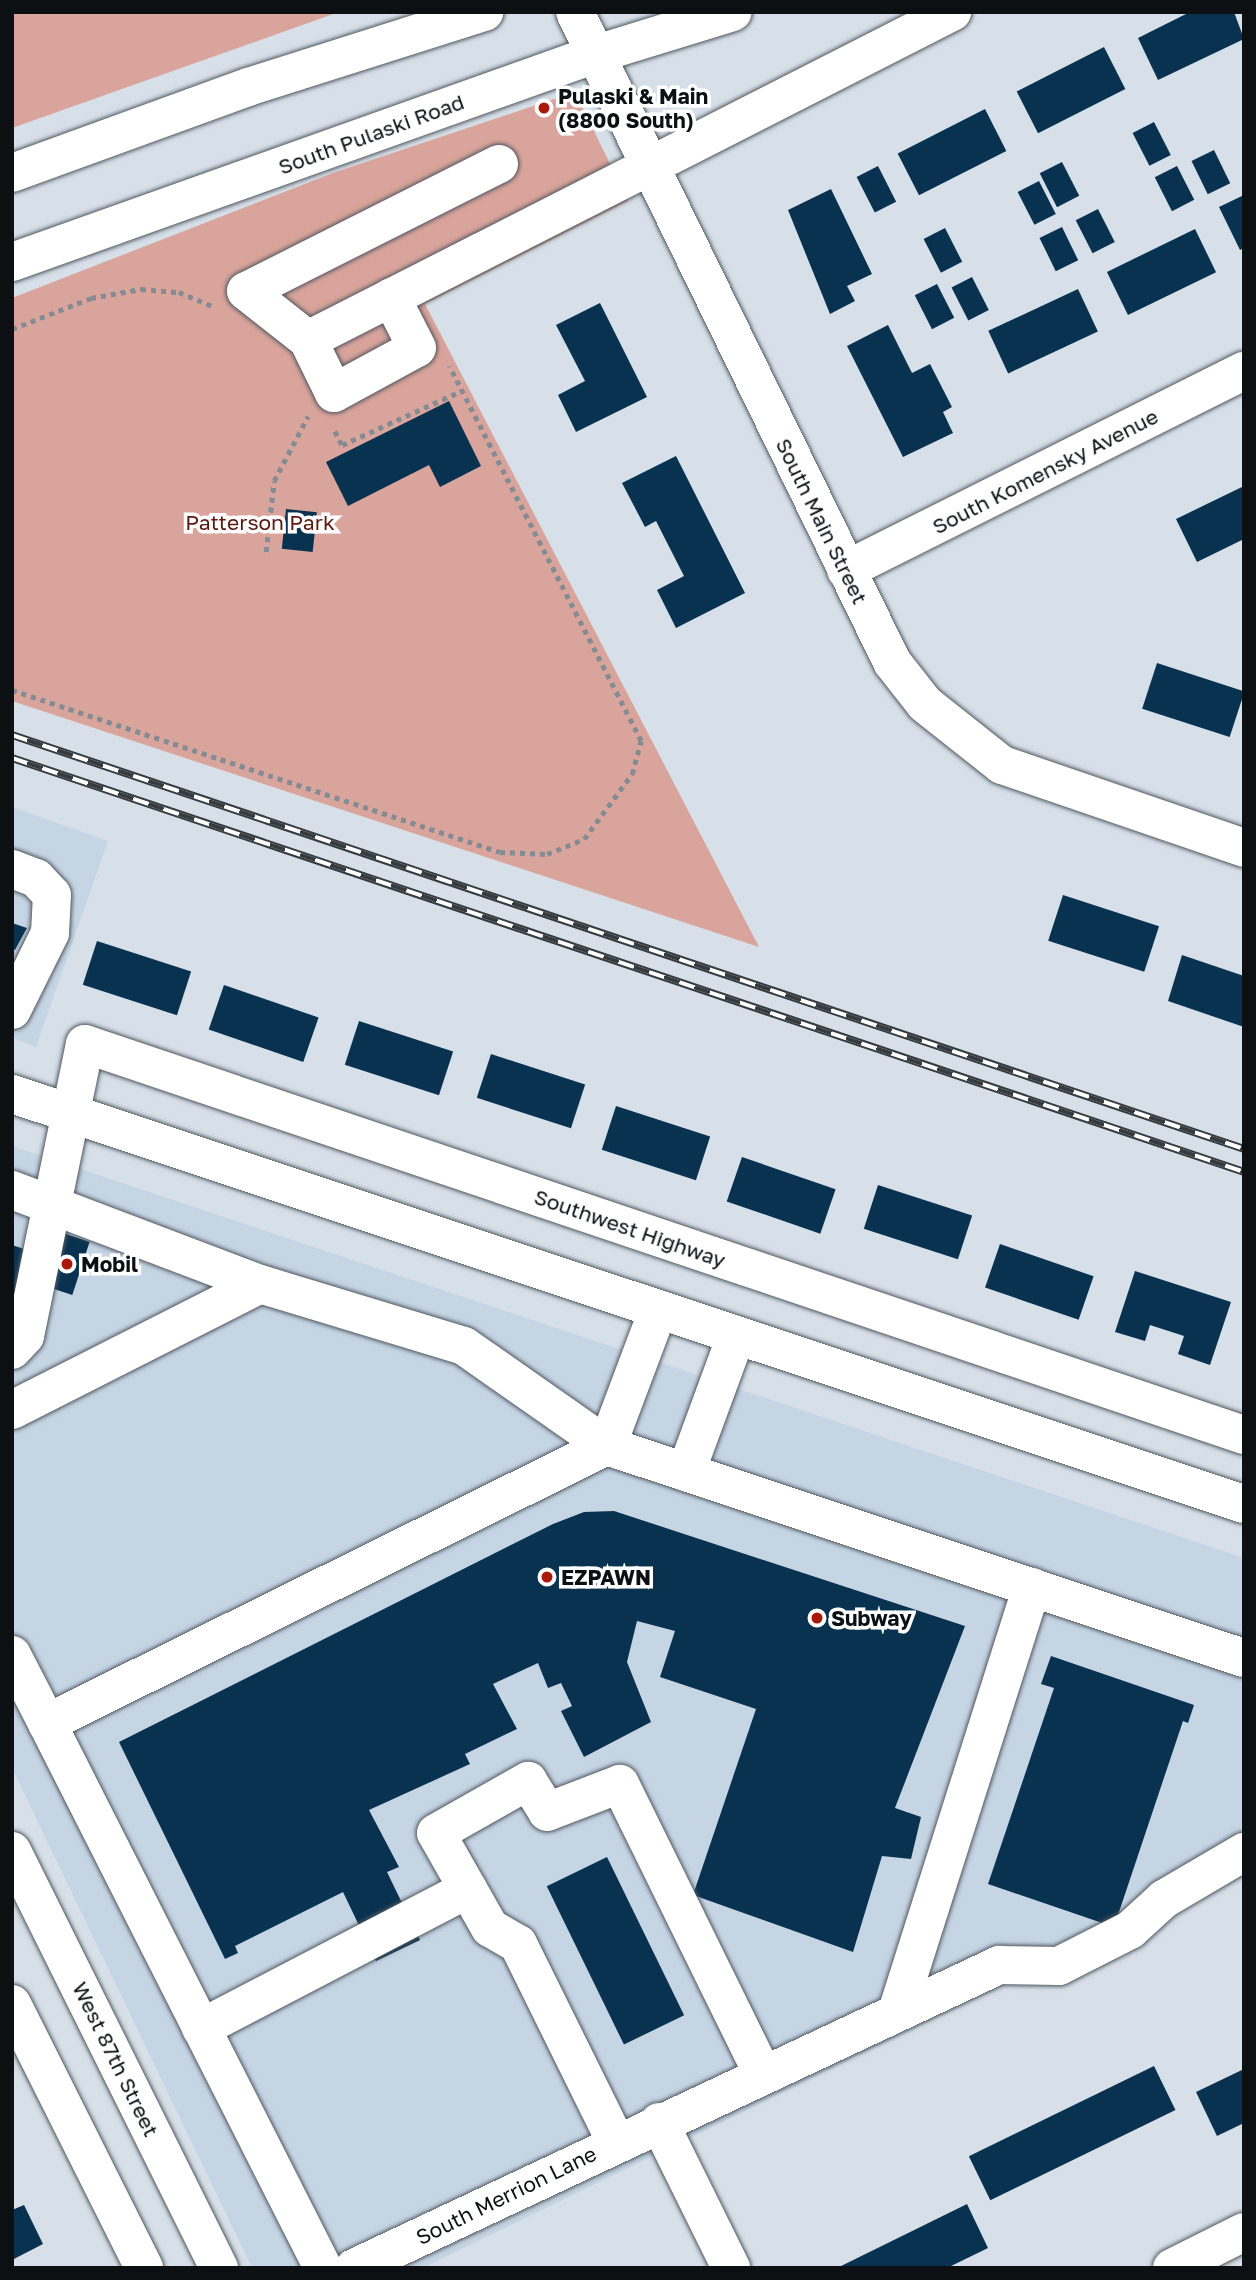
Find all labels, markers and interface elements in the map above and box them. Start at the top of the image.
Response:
place label: Pulaski & Main (8800 South) [558,83,708,133]
street label: South Pulaski Road [275,89,467,179]
marker: Pulaski & Main (8800 South) [536,100,552,116]
street label: South Komensky Avenue [928,403,1162,539]
street label: South Main Street [771,434,873,608]
park label: Patterson Park [185,509,335,535]
street label: Southwest Highway [531,1183,729,1273]
place label: Mobil [81,1251,138,1277]
marker: Mobil [59,1256,75,1272]
place label: EZPAWN [561,1564,651,1590]
marker: EZPAWN [539,1569,555,1585]
place label: Subway [831,1605,912,1631]
marker: Subway [809,1610,825,1626]
street label: West 87th Street [68,1978,164,2140]
street label: South Merrion Lane [412,2140,600,2250]

